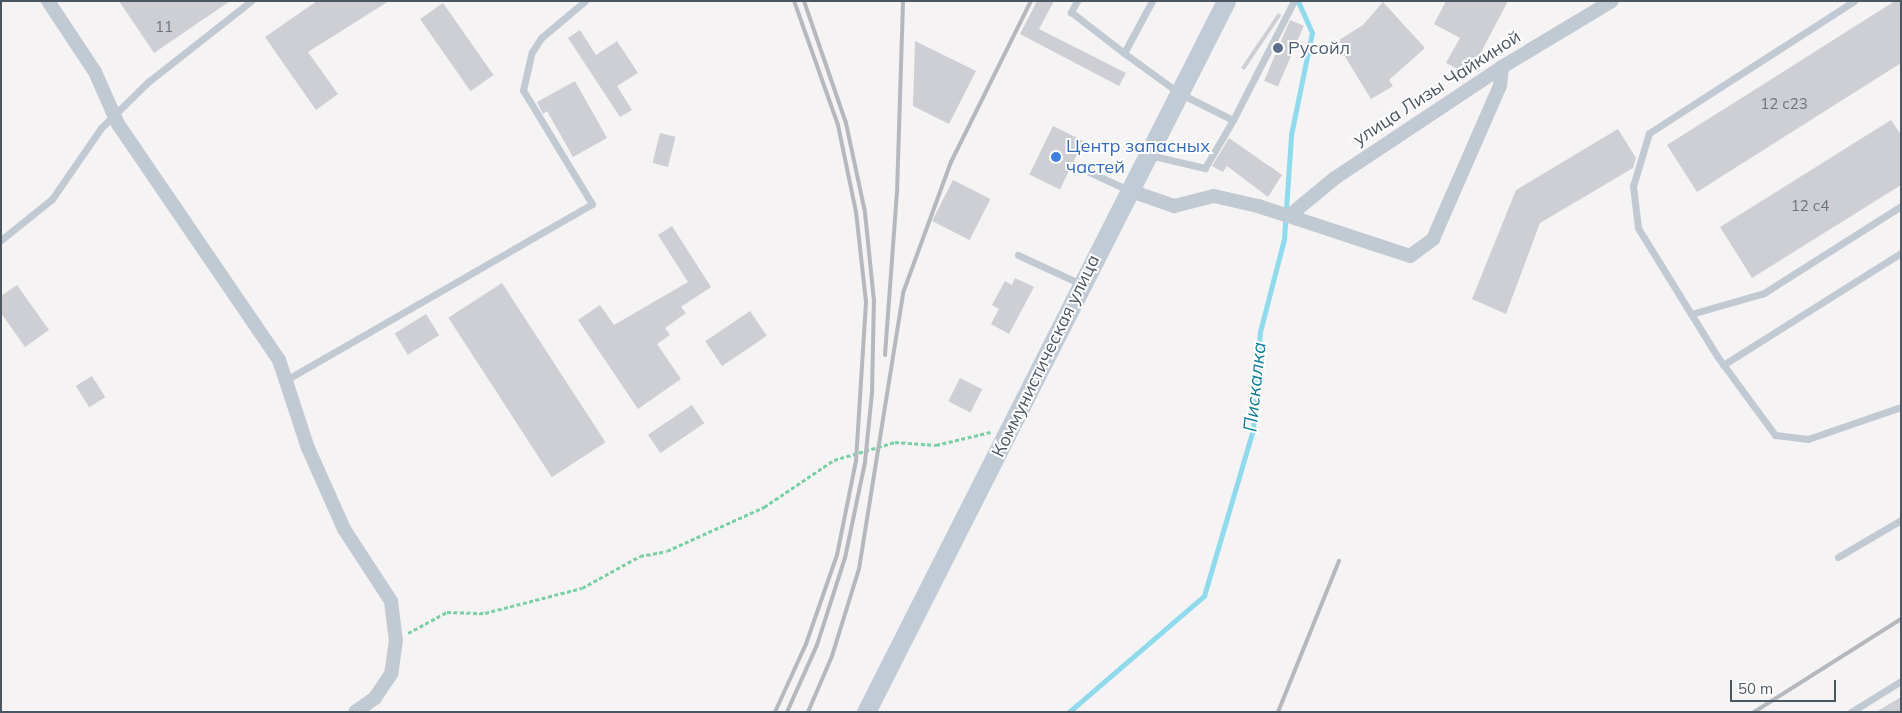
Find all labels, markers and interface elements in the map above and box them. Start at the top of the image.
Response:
house number: 11 [155,18,173,36]
street label: улица Лизы Чайкиной [1349,26,1525,150]
place label: Русойл [1288,37,1350,59]
marker: Русойл [1272,42,1284,54]
house number: 12 с23 [1760,95,1808,113]
place label: Центр запасных частей [1066,136,1210,178]
marker: Центр запасных частей [1050,151,1062,163]
house number: 12 с4 [1791,197,1829,215]
street label: Коммунистическая улица [988,251,1104,461]
water label: Пискалка [1239,341,1271,433]
scale bar [1732,670,1838,702]
text: 50 m [1738,679,1773,698]

